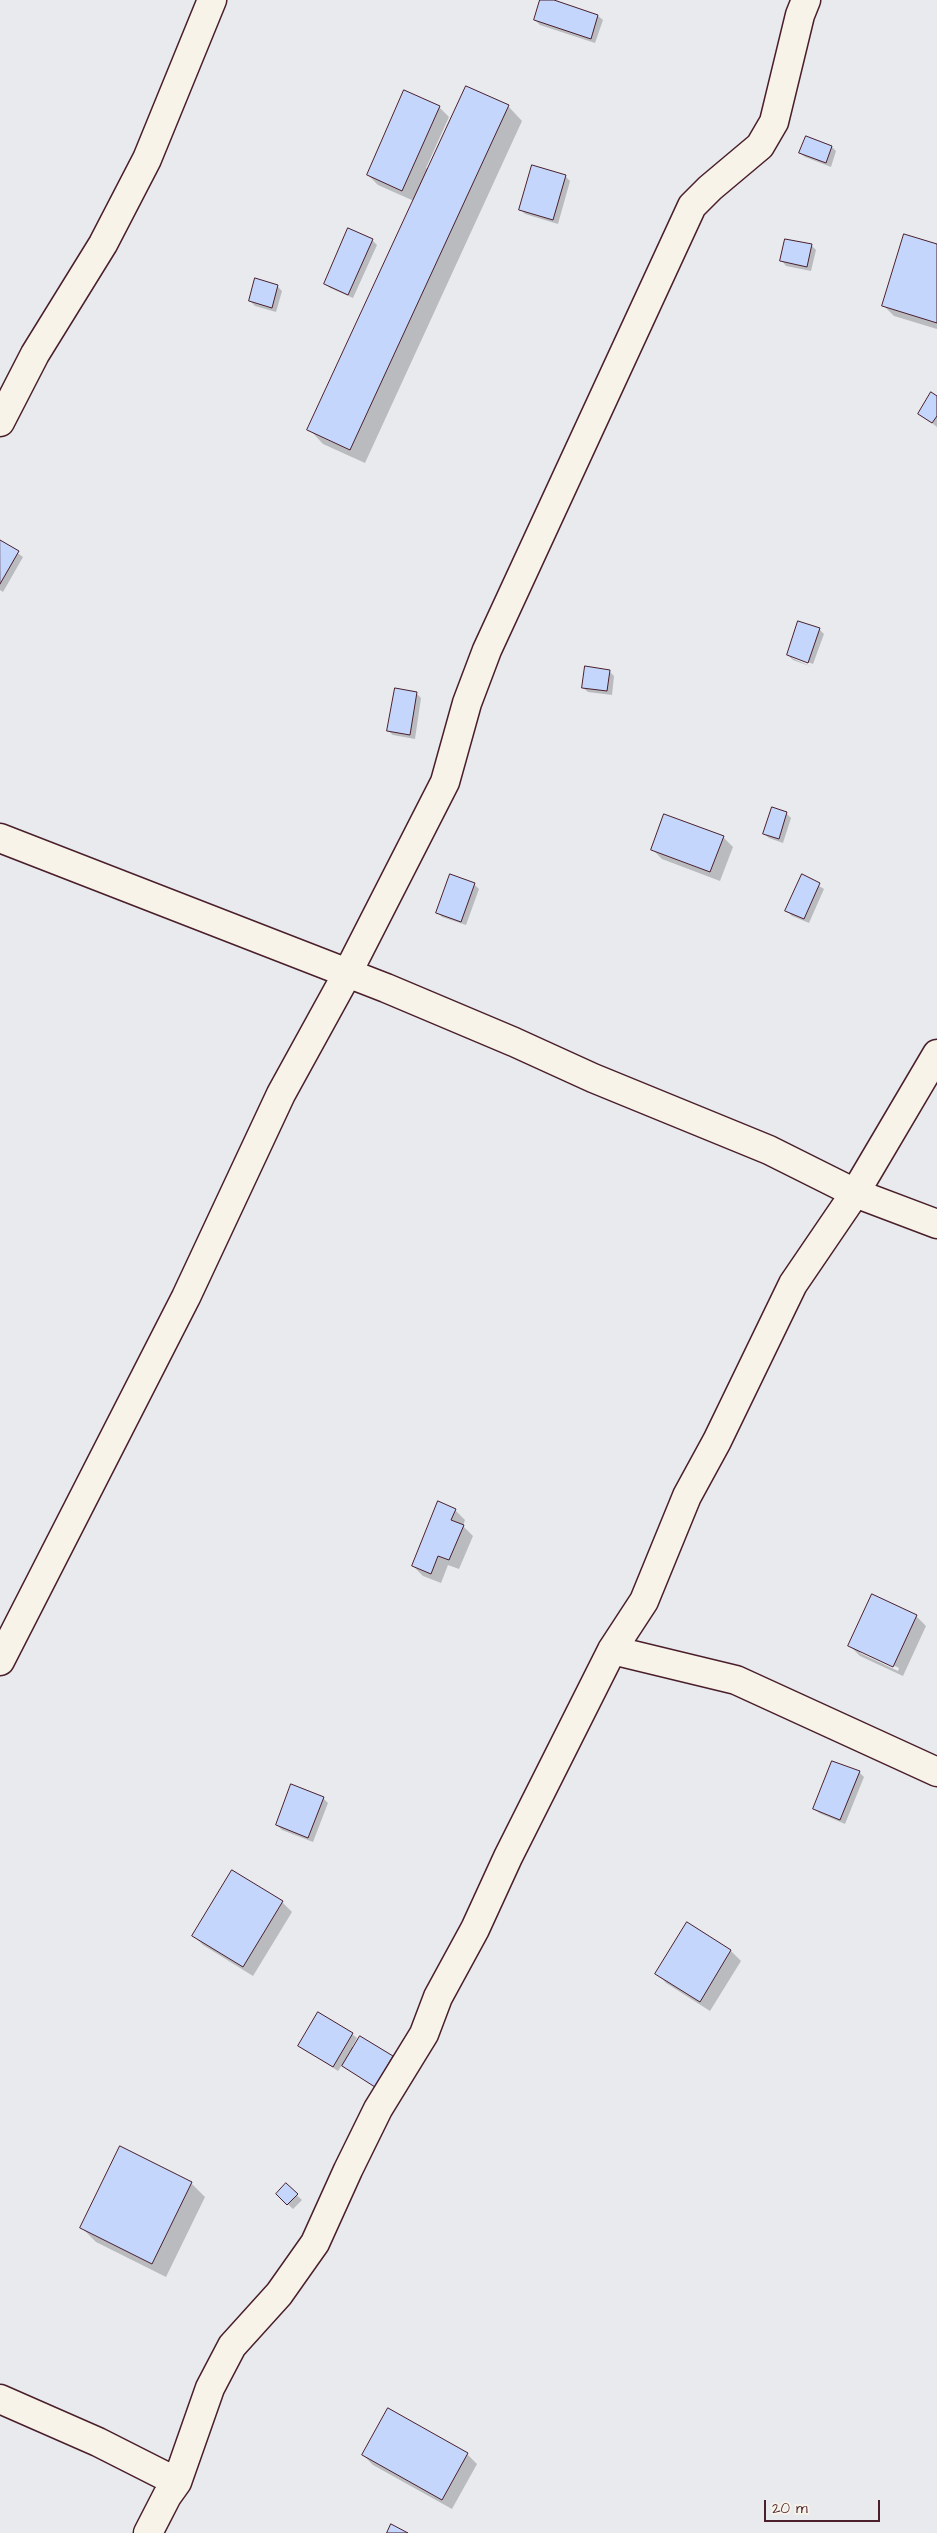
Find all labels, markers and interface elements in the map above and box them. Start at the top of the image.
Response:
scale bar [767,2490,883,2522]
text: 20 m [772,2498,808,2519]

